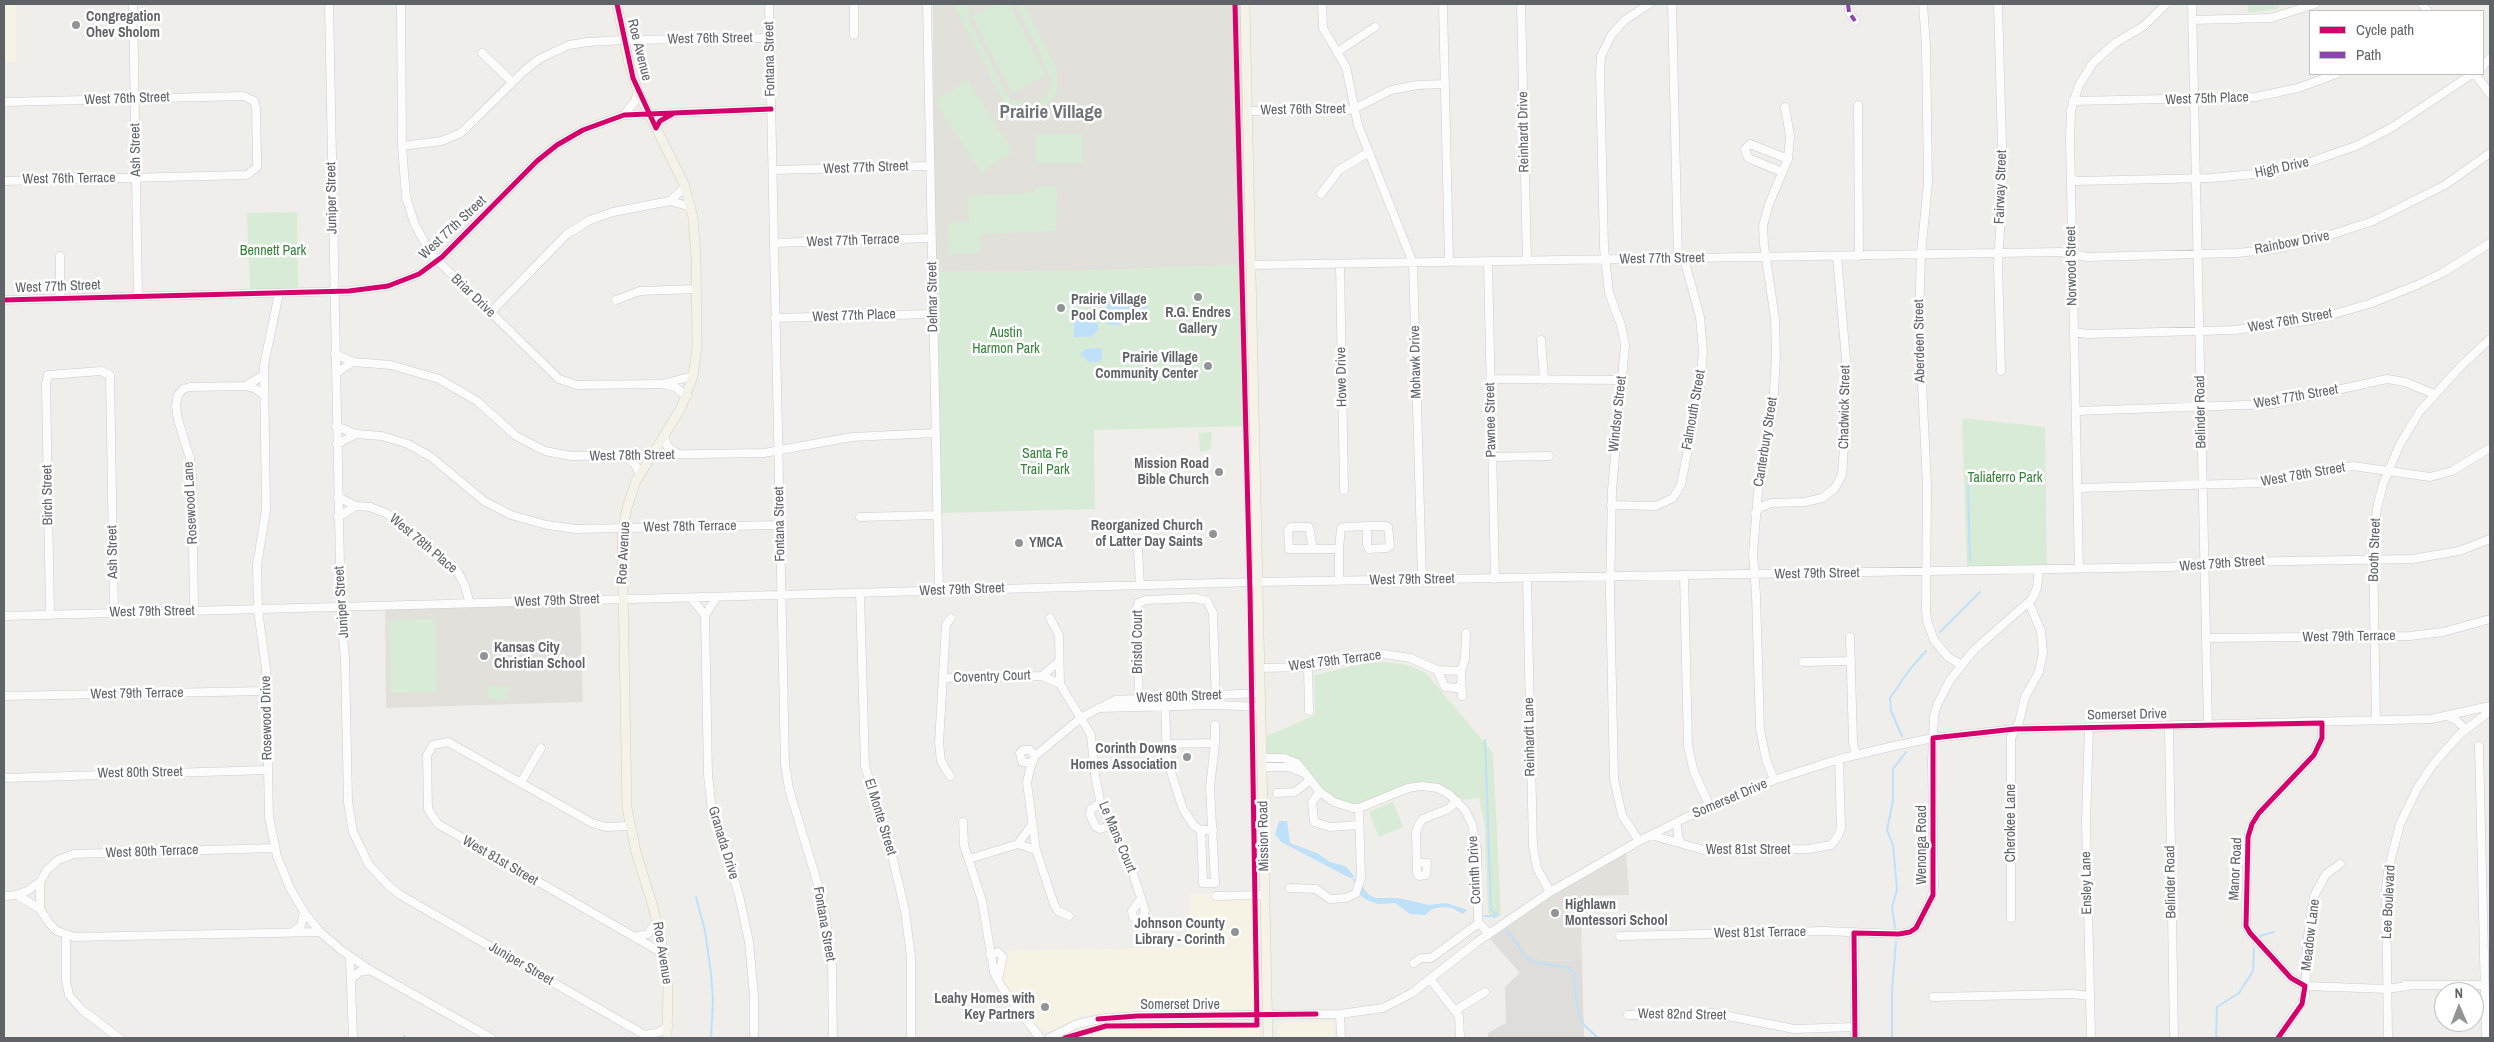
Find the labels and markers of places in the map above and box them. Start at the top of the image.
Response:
place label: Congregation Ohev Sholom [86,9,161,41]
marker: Congregation Ohev Sholom [70,19,82,31]
marker: R.G. Endres Gallery [1192,291,1204,303]
place label: Prairie Village Pool Complex [1071,292,1148,324]
marker: Prairie Village Pool Complex [1055,302,1067,314]
place label: R.G. Endres Gallery [1165,305,1231,338]
place label: Prairie Village Community Center [1095,350,1198,382]
marker: Prairie Village Community Center [1202,360,1214,372]
place label: Mission Road Bible Church [1134,456,1209,488]
marker: Mission Road Bible Church [1213,466,1225,478]
place label: Reorganized Church of Latter Day Saints [1091,518,1203,550]
marker: Reorganized Church of Latter Day Saints [1207,528,1219,540]
place label: YMCA [1029,535,1063,551]
marker: YMCA [1013,537,1025,549]
place label: Kansas City Christian School [494,640,585,672]
marker: Kansas City Christian School [478,650,490,662]
place label: Corinth Downs Homes Association [1070,741,1177,774]
marker: Corinth Downs Homes Association [1181,751,1193,763]
place label: Highlawn Montessori School [1565,897,1668,930]
marker: Highlawn Montessori School [1549,907,1561,919]
place label: Johnson County Library - Corinth [1134,916,1225,949]
marker: Johnson County Library - Corinth [1229,926,1241,938]
place label: Leahy Homes with Key Partners [934,991,1035,1024]
marker: Leahy Homes with Key Partners [1039,1001,1051,1013]

